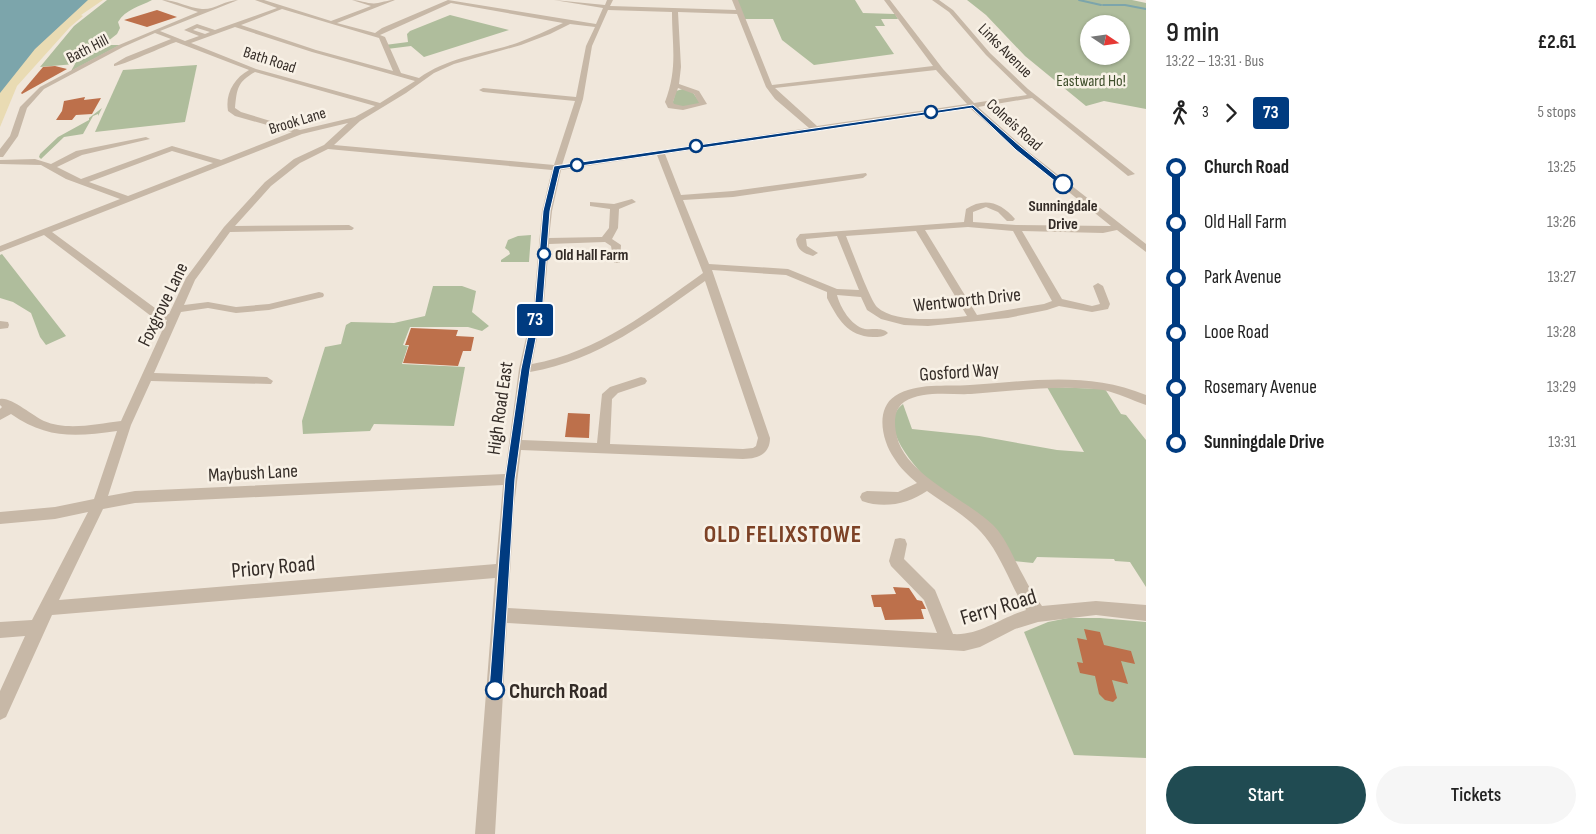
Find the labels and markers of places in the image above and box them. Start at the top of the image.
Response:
unlabelled marker [924,105,938,119]
unlabelled marker [689,139,703,153]
unlabelled marker [570,158,584,172]
marker: Sunningdale Drive [1053,174,1073,194]
place label: Sunningdale Drive [1028,197,1098,234]
place label: Old Hall Farm [555,246,628,265]
marker: Old Hall Farm [537,247,551,261]
place label: Church Road [509,678,607,705]
marker: Church Road [485,680,505,700]

